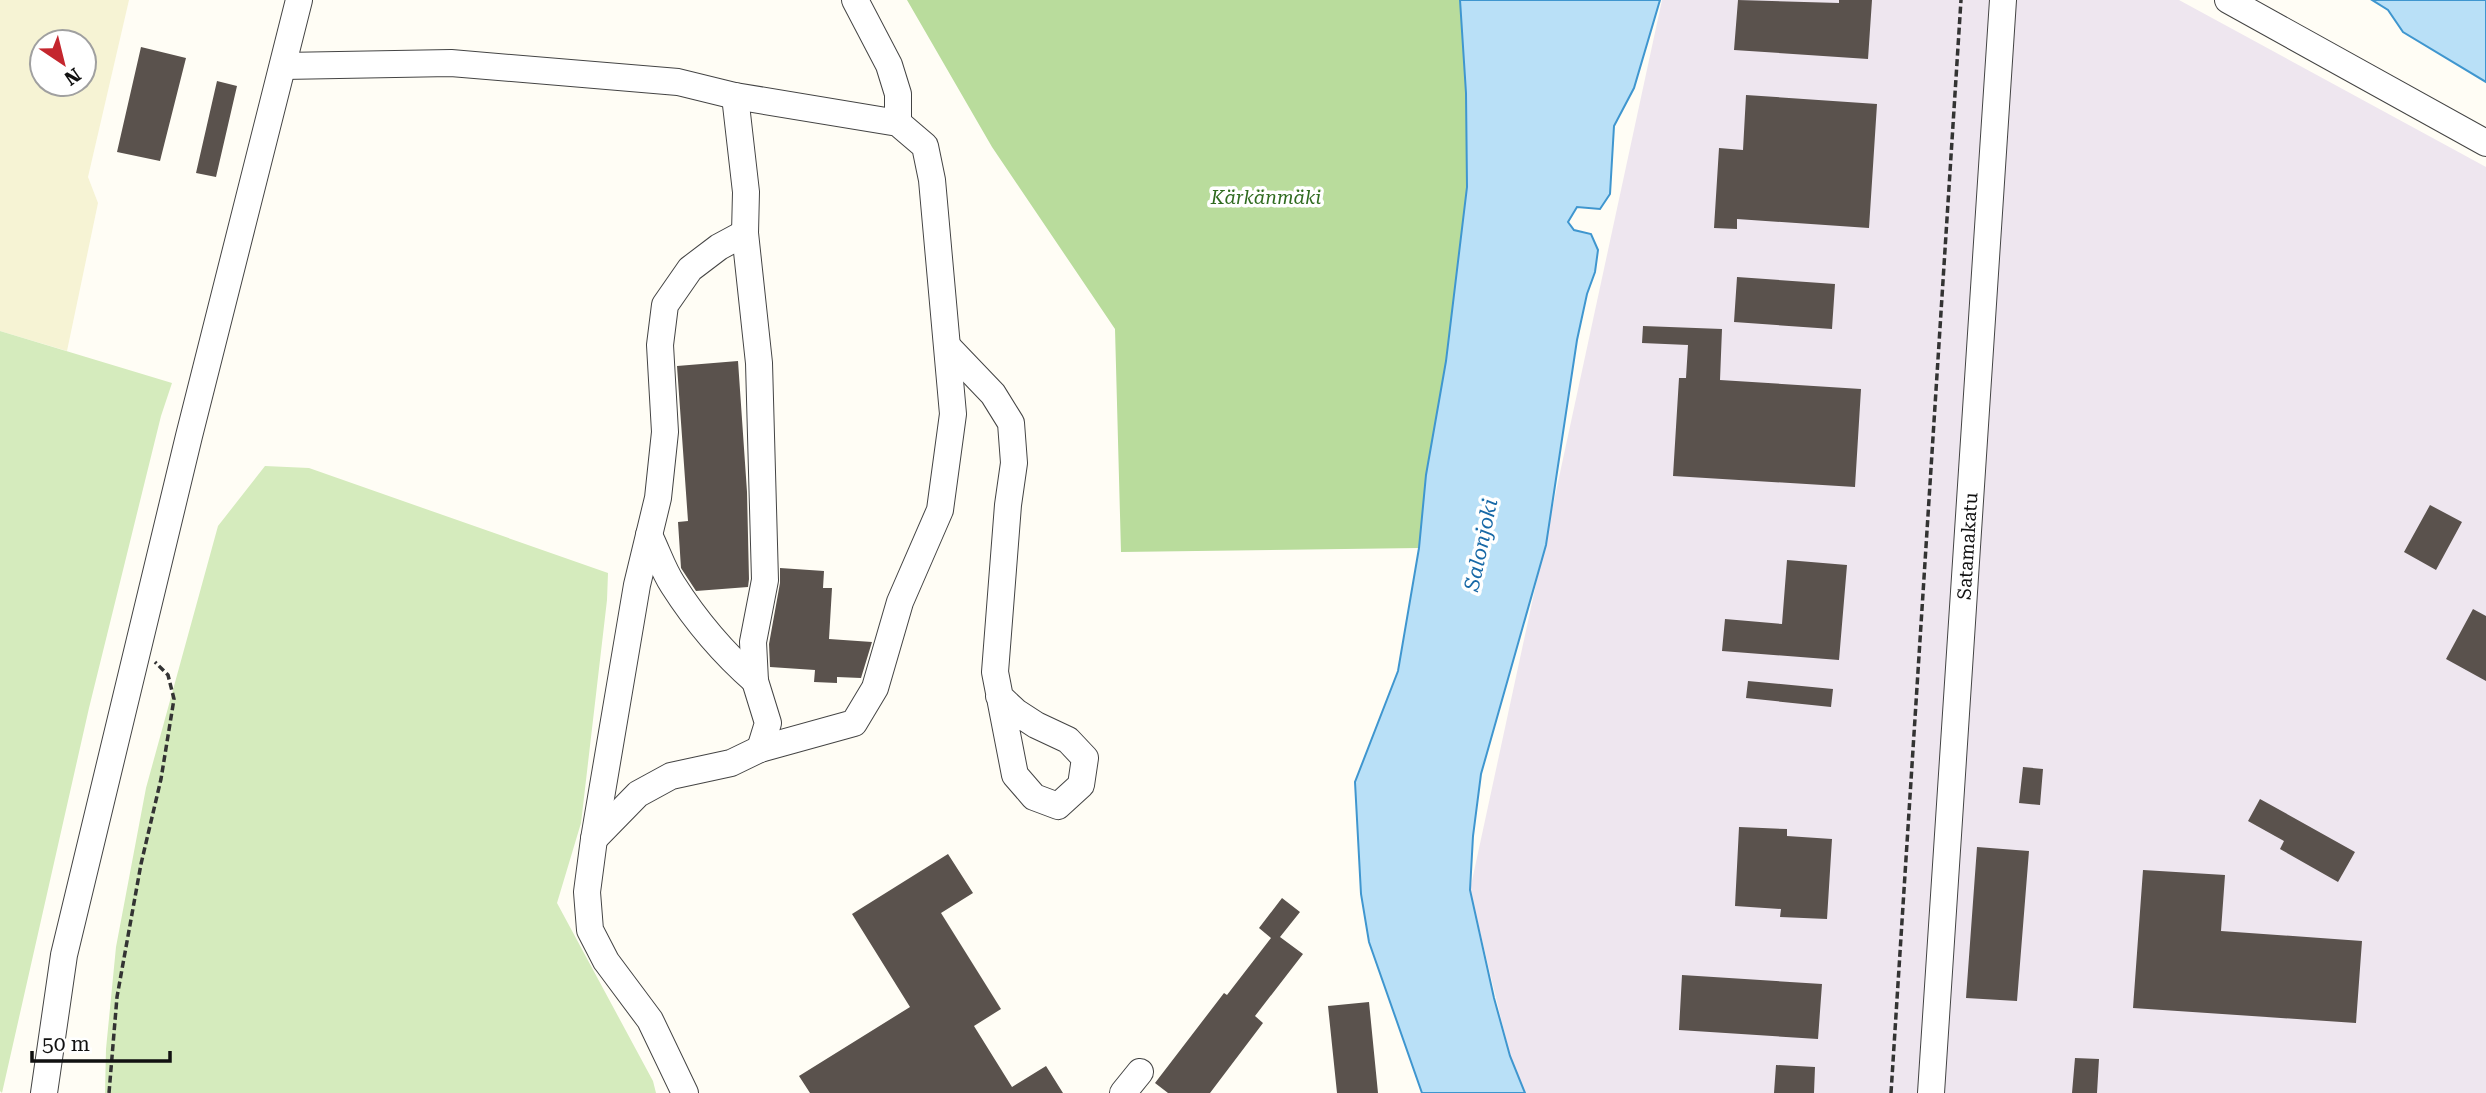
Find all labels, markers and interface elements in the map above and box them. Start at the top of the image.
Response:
north arrow [28,28,98,98]
text: N [60,63,85,90]
park label: Kärkänmäki [1210,186,1321,209]
street label: Satamakatu [1952,492,1982,601]
water label: Salonjoki [1459,497,1502,594]
scale bar [32,1020,170,1064]
text: 50 m [42,1032,90,1056]

